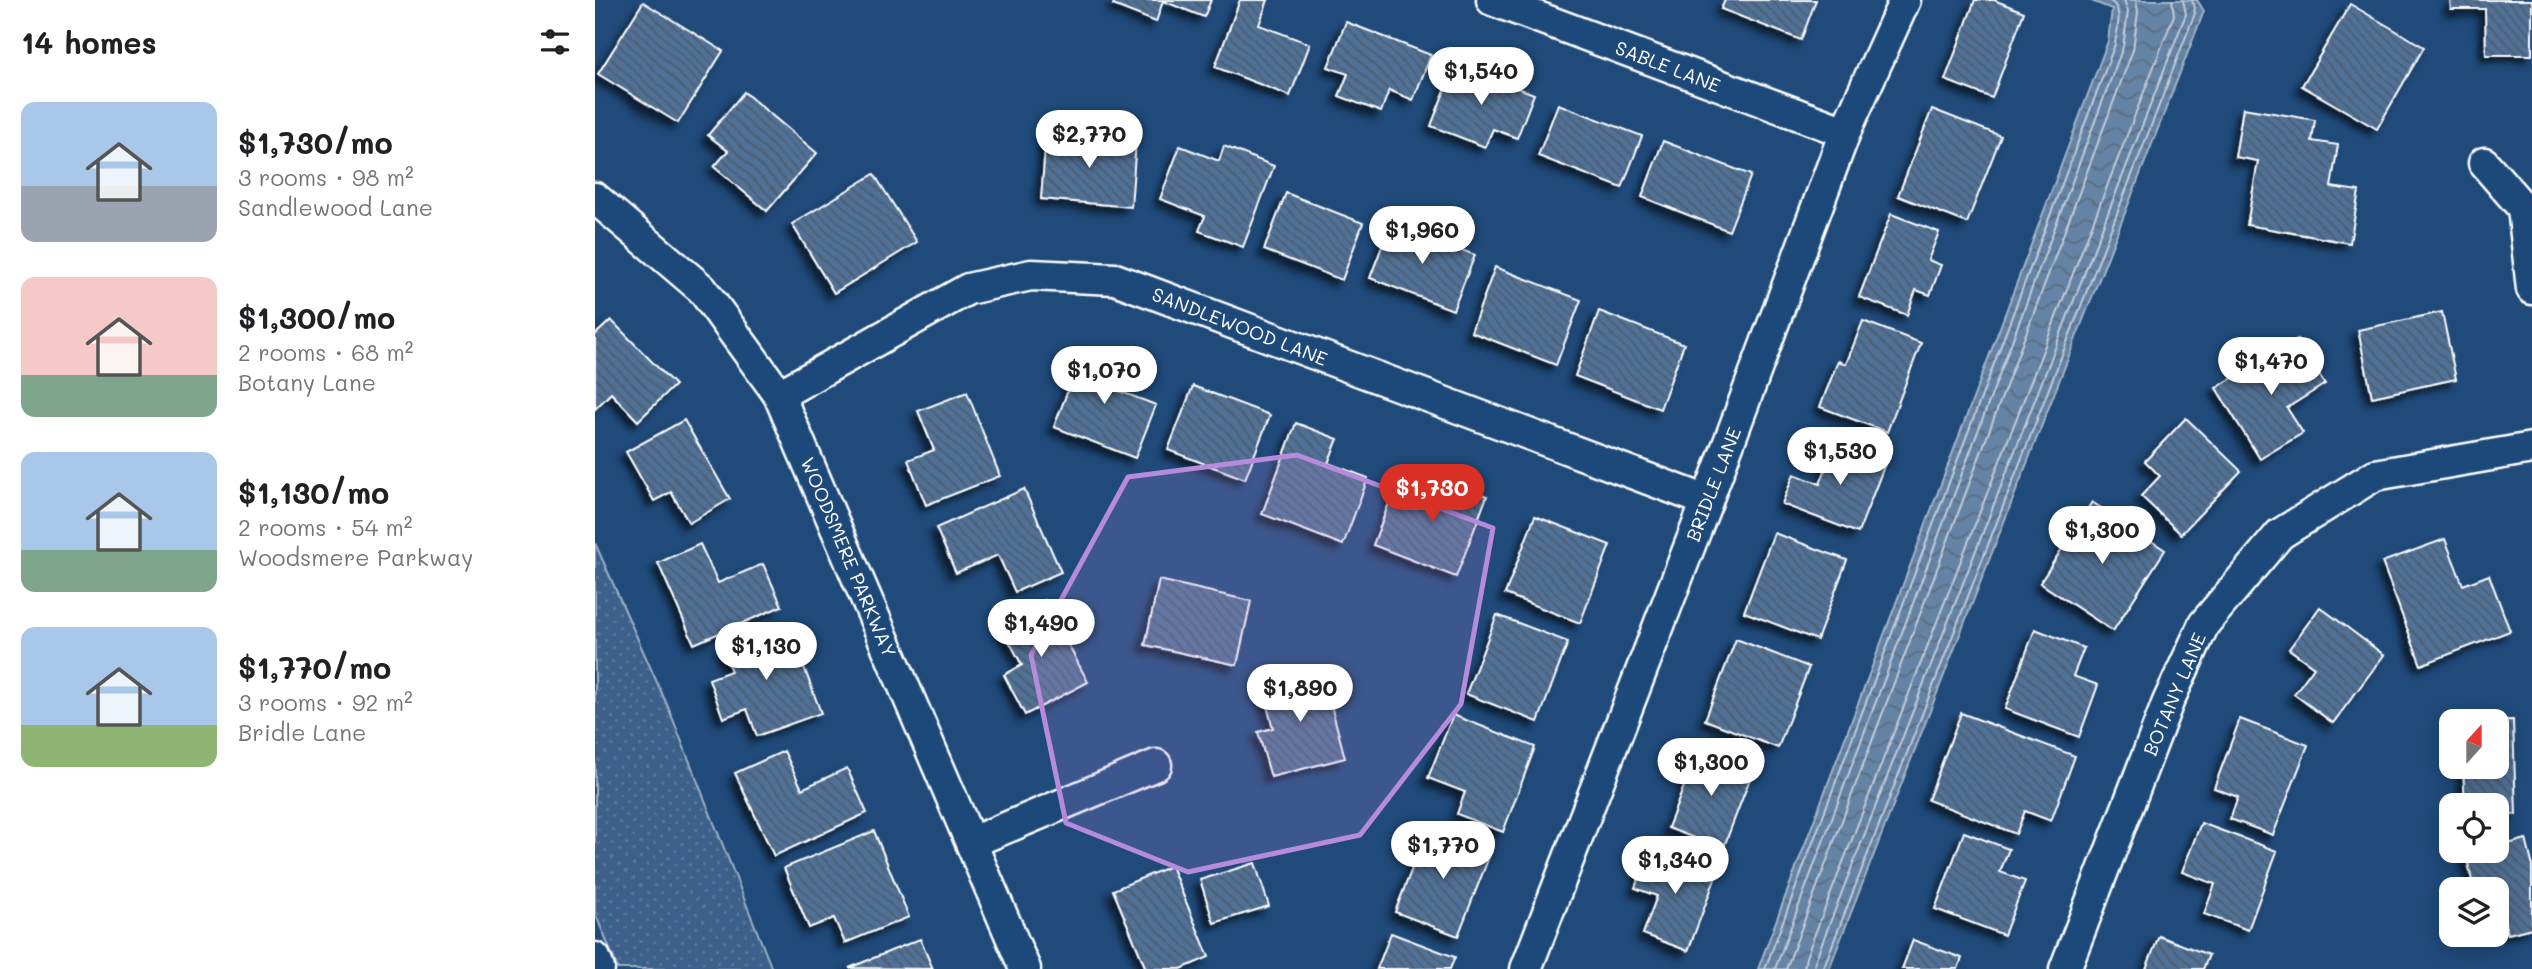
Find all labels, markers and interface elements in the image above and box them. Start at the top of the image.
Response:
text: 14 homes [21,22,157,62]
icon: filters [536,23,574,61]
street label: SABLE LANE [1612,34,1724,98]
pin: $1,540 [1424,48,1538,107]
text: $1,540 [1444,55,1518,85]
pin: $2,770 [1032,110,1146,170]
text: $2,770 [1052,118,1126,148]
text: $1,730/mo [238,122,393,162]
icon: home [77,130,161,214]
text: 3 rooms · 98 m² [238,162,414,192]
text: Sandlewood Lane [238,192,433,222]
pin: $1,960 [1365,206,1479,266]
text: $1,960 [1385,214,1459,244]
street label: SANDLEWOOD LANE [1149,281,1331,371]
text: $1,300/mo [238,297,395,337]
icon: home [77,305,161,389]
text: 2 rooms · 68 m² [238,337,413,367]
pin: $1,470 [2214,338,2328,397]
text: $1,470 [2234,345,2308,375]
pin: $1,070 [1047,346,1161,406]
text: $1,070 [1067,354,1141,384]
text: Botany Lane [238,367,376,397]
street label: BRIDLE LANE [1680,423,1746,545]
pin: $1,530 [1783,428,1897,487]
text: $1,530 [1803,435,1877,465]
street label: WOODSMERE PARKWAY [796,453,902,661]
pin: $1,730 [1375,464,1489,524]
text: $1,130/mo [238,472,389,512]
text: $1,730 [1396,472,1468,502]
icon: home [77,480,161,564]
pin: $1,300 [2045,506,2159,566]
text: 2 rooms · 54 m² [238,512,413,542]
text: $1,300 [2065,514,2139,544]
text: Woodsmere Parkway [238,542,473,572]
pin: $1,490 [984,600,1098,659]
text: $1,490 [1004,607,1078,637]
pin: $1,130 [709,622,823,682]
street label: BOTANY LANE [2137,629,2211,759]
text: $1,130 [731,630,801,660]
text: $1,770/mo [238,647,391,687]
icon: home [77,655,161,739]
pin: $1,890 [1243,664,1357,724]
text: $1,890 [1263,672,1337,702]
text: 3 rooms · 92 m² [238,687,413,717]
north arrow [2439,709,2509,779]
map controls [2439,709,2509,947]
text: Bridle Lane [238,717,366,747]
pin: $1,300 [1654,738,1768,798]
text: $1,300 [1674,746,1748,776]
button: locate [2439,793,2509,863]
pin: $1,770 [1386,822,1500,881]
text: $1,770 [1407,829,1479,859]
pin: $1,340 [1618,836,1732,896]
text: $1,340 [1638,844,1712,874]
button: layers [2439,877,2509,947]

